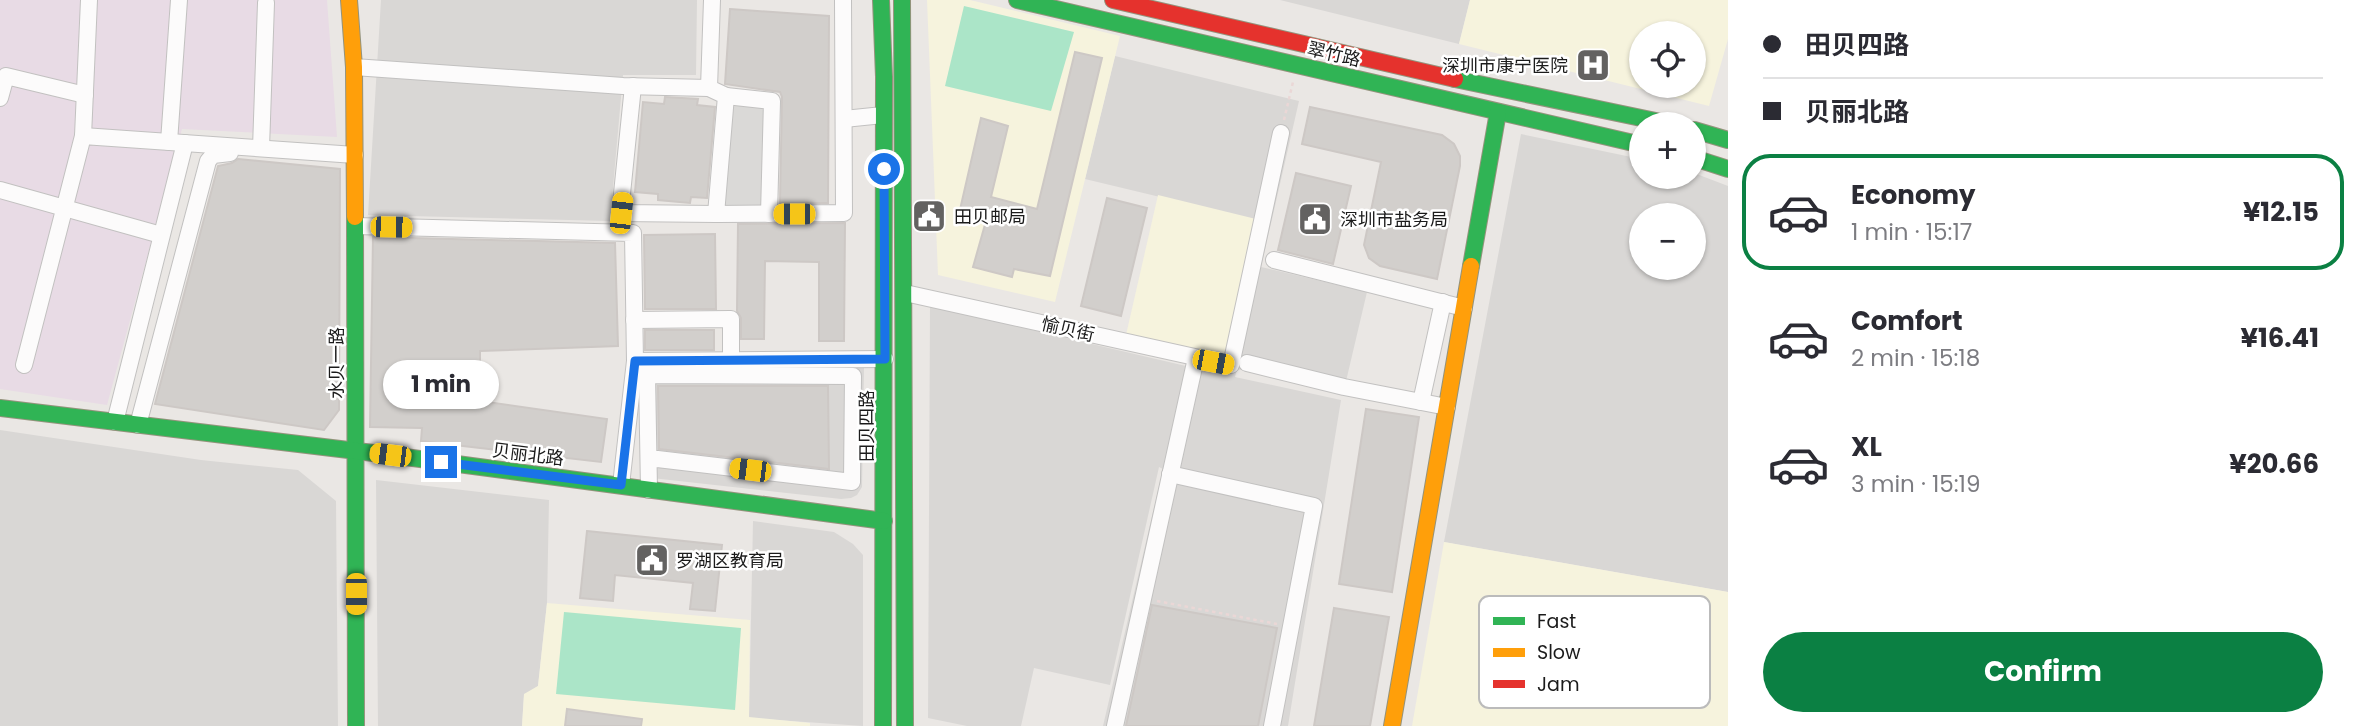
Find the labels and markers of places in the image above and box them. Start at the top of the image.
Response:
hospital icon: 深圳市康宁医院 [1574,46,1612,84]
place label: 深圳市康宁医院 [1442,53,1568,78]
public building icon: 田贝邮局 [910,197,948,235]
public building icon: 深圳市盐务局 [1296,200,1334,238]
place label: 田贝邮局 [954,204,1026,229]
place label: 深圳市盐务局 [1340,207,1448,232]
public building icon: 罗湖区教育局 [633,541,671,579]
place label: 罗湖区教育局 [676,548,784,573]

